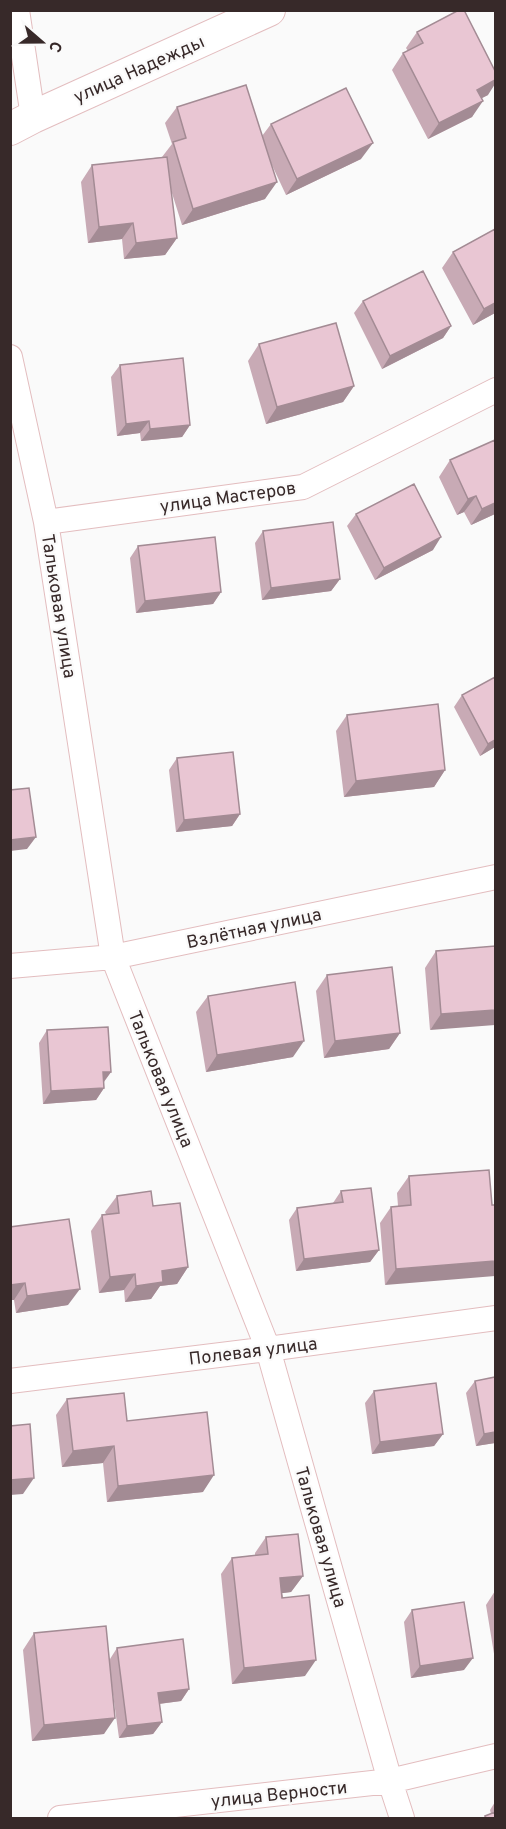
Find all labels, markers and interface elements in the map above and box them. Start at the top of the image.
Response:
north arrow [12,12,72,72]
street label: улица Надежды [71,31,209,110]
text: С [43,38,65,55]
street label: улица Мастеров [159,478,298,519]
street label: Тальковая улица [35,533,80,680]
street label: Взлётная улица [185,904,324,955]
street label: Тальковая улица [122,1008,198,1151]
street label: Полевая улица [188,1333,319,1372]
street label: Тальковая улица [288,1464,351,1611]
street label: улица Верности [210,1777,349,1814]

